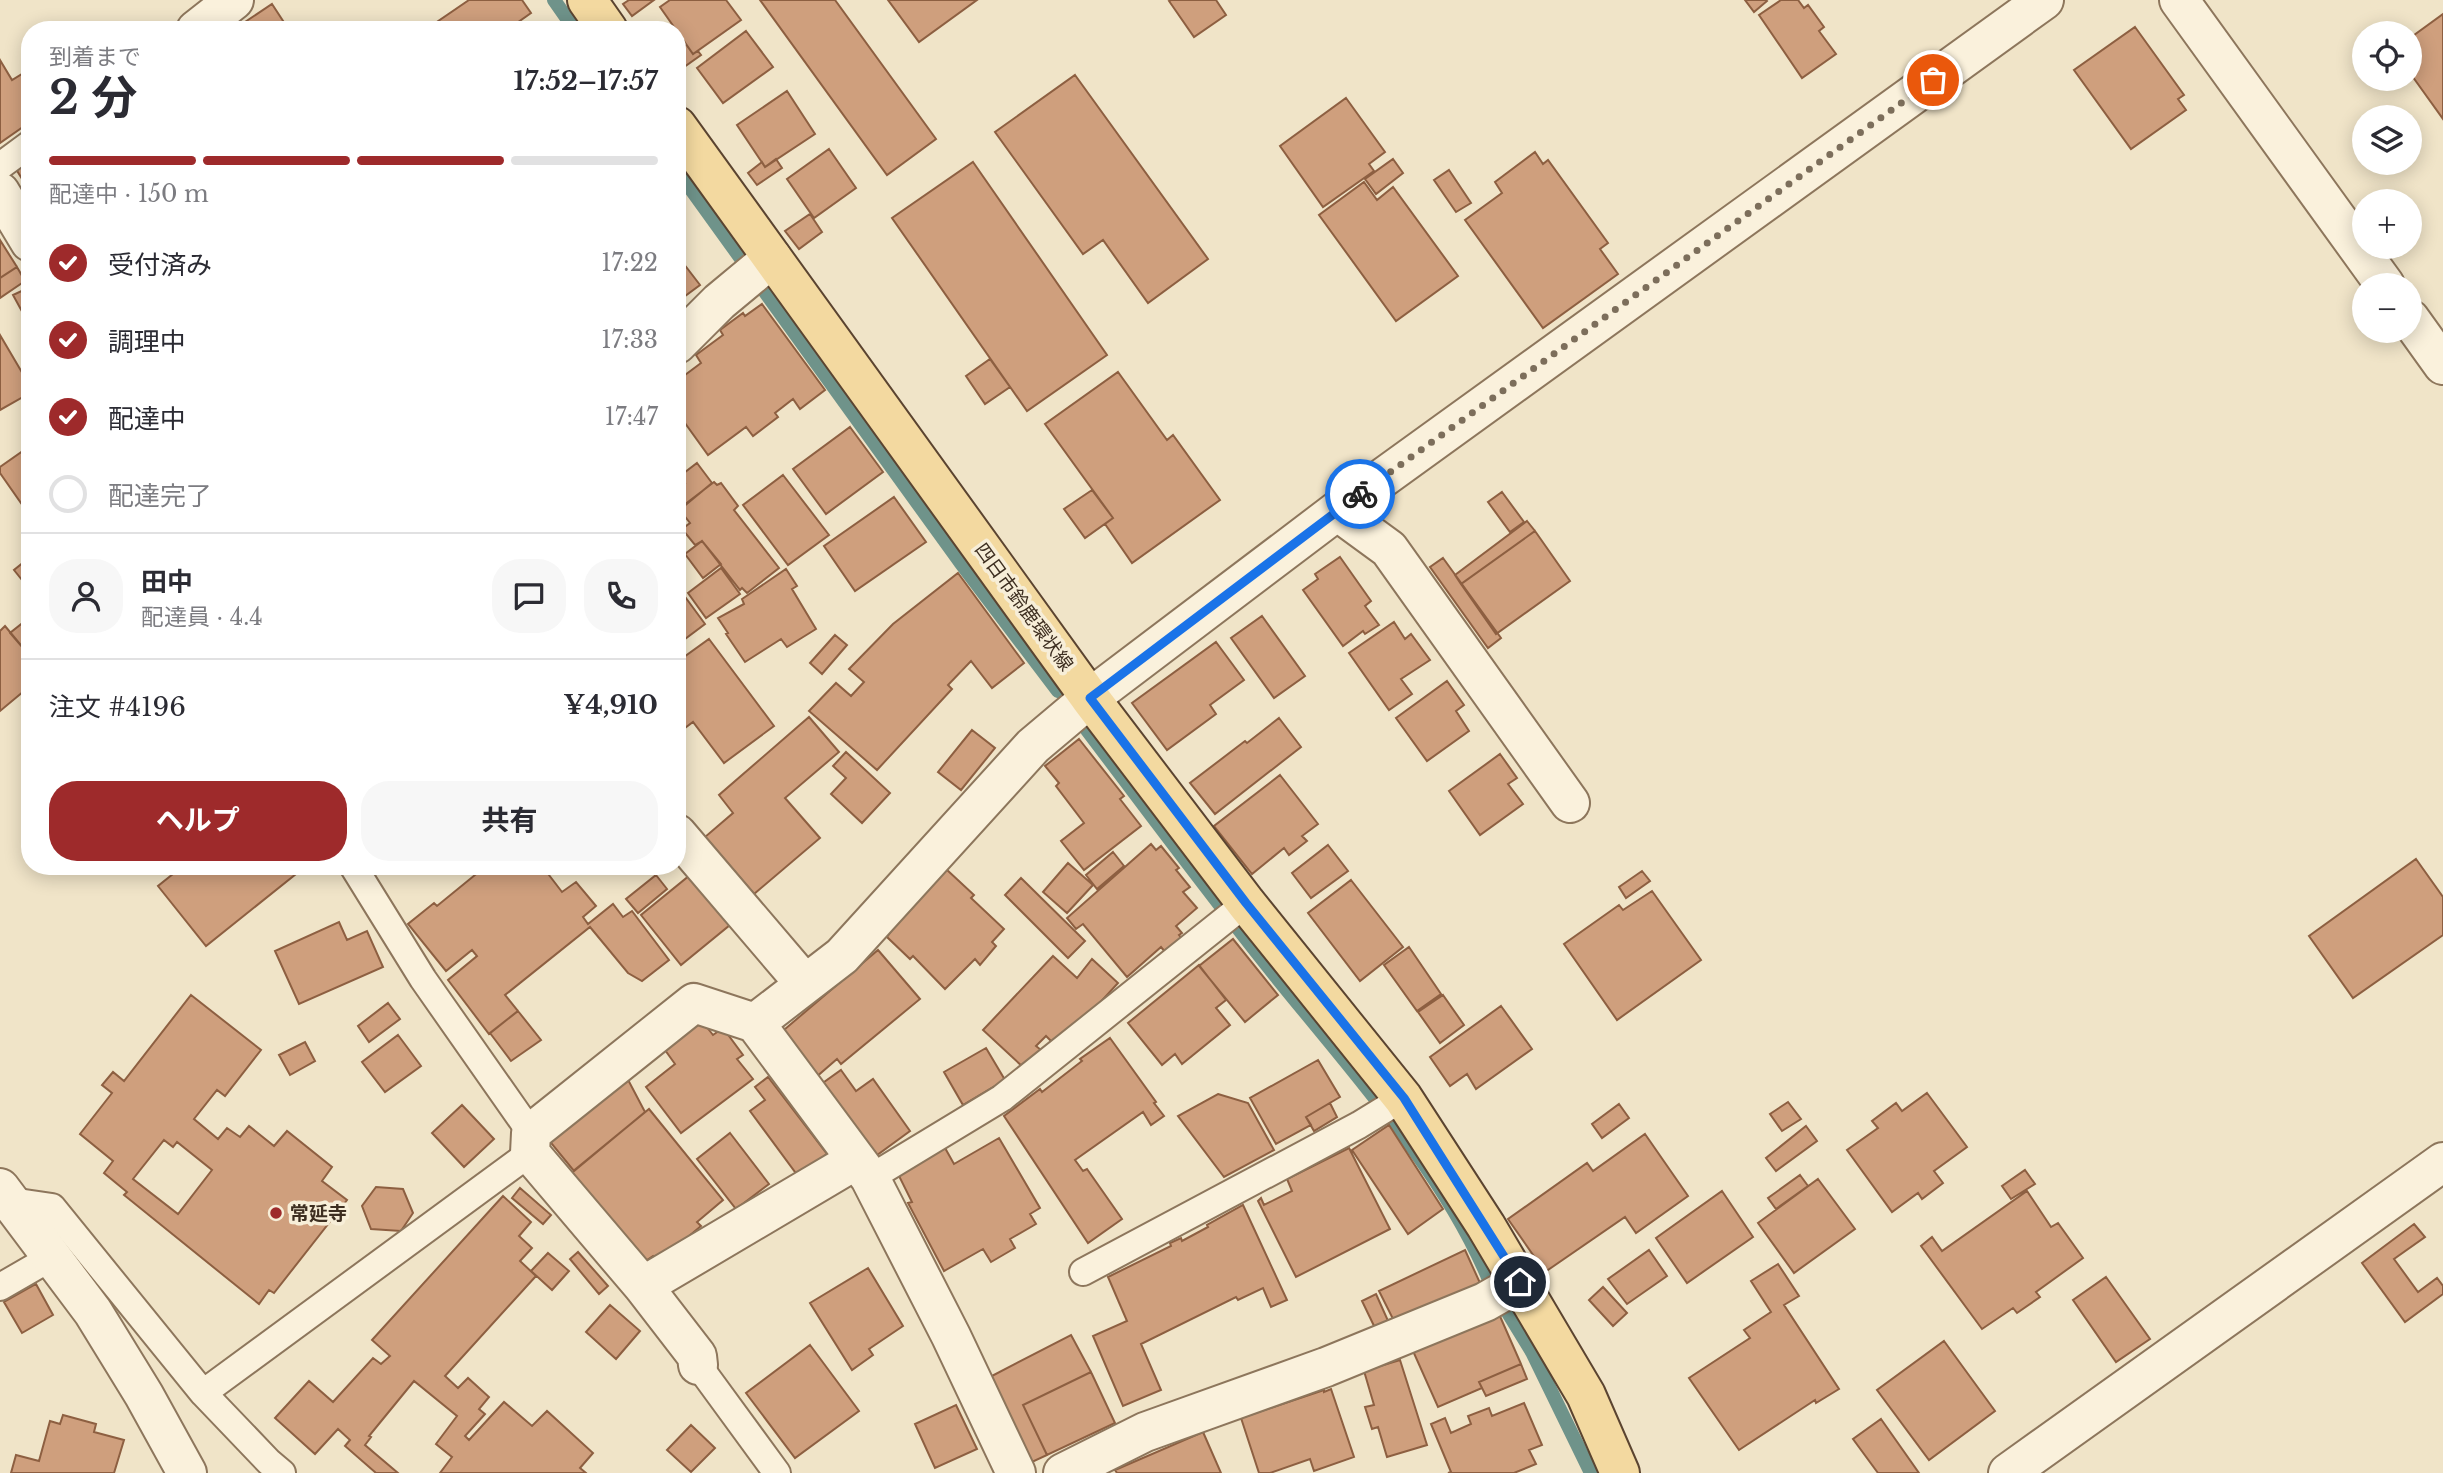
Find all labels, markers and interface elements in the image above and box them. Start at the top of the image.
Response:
map controls [2352,21,2422,343]
button: locate [2352,21,2422,91]
text: 到着まで [49,43,141,71]
pin [1903,50,1963,110]
icon: bag [1914,61,1952,99]
text: 17:52–17:57 [513,65,658,97]
text: 2 分 [49,69,137,126]
button: layers [2352,105,2422,175]
text: 配達中 · 150 m [49,180,209,208]
button: + [2352,189,2422,259]
icon: check [49,244,87,282]
text: 受付済み [108,249,212,281]
text: 17:22 [601,249,658,277]
button: − [2352,273,2422,343]
icon: check [49,321,87,359]
text: 調理中 [108,326,186,358]
text: 17:33 [601,326,658,354]
icon: check [49,398,87,436]
text: 配達中 [108,403,186,435]
text: 17:47 [605,403,658,431]
courier [1325,459,1395,529]
icon: bike [1341,475,1379,513]
text: 配達完了 [108,480,212,512]
street label: 四日市鈴鹿環状線 [970,539,1078,675]
button: person [49,559,123,633]
button: chat [492,559,566,633]
button: phone [584,559,658,633]
text: 田中 [141,566,193,598]
text: 配達員 · 4.4 [141,603,263,631]
text: ¥4,910 [563,689,658,721]
text: 注文 #4196 [49,691,186,723]
button: ヘルプ [49,781,347,861]
button: 共有 [361,781,658,861]
place label: 常延寺 [290,1202,347,1225]
marker: 常延寺 [268,1205,284,1221]
pin [1490,1252,1550,1312]
icon: home [1501,1263,1539,1301]

